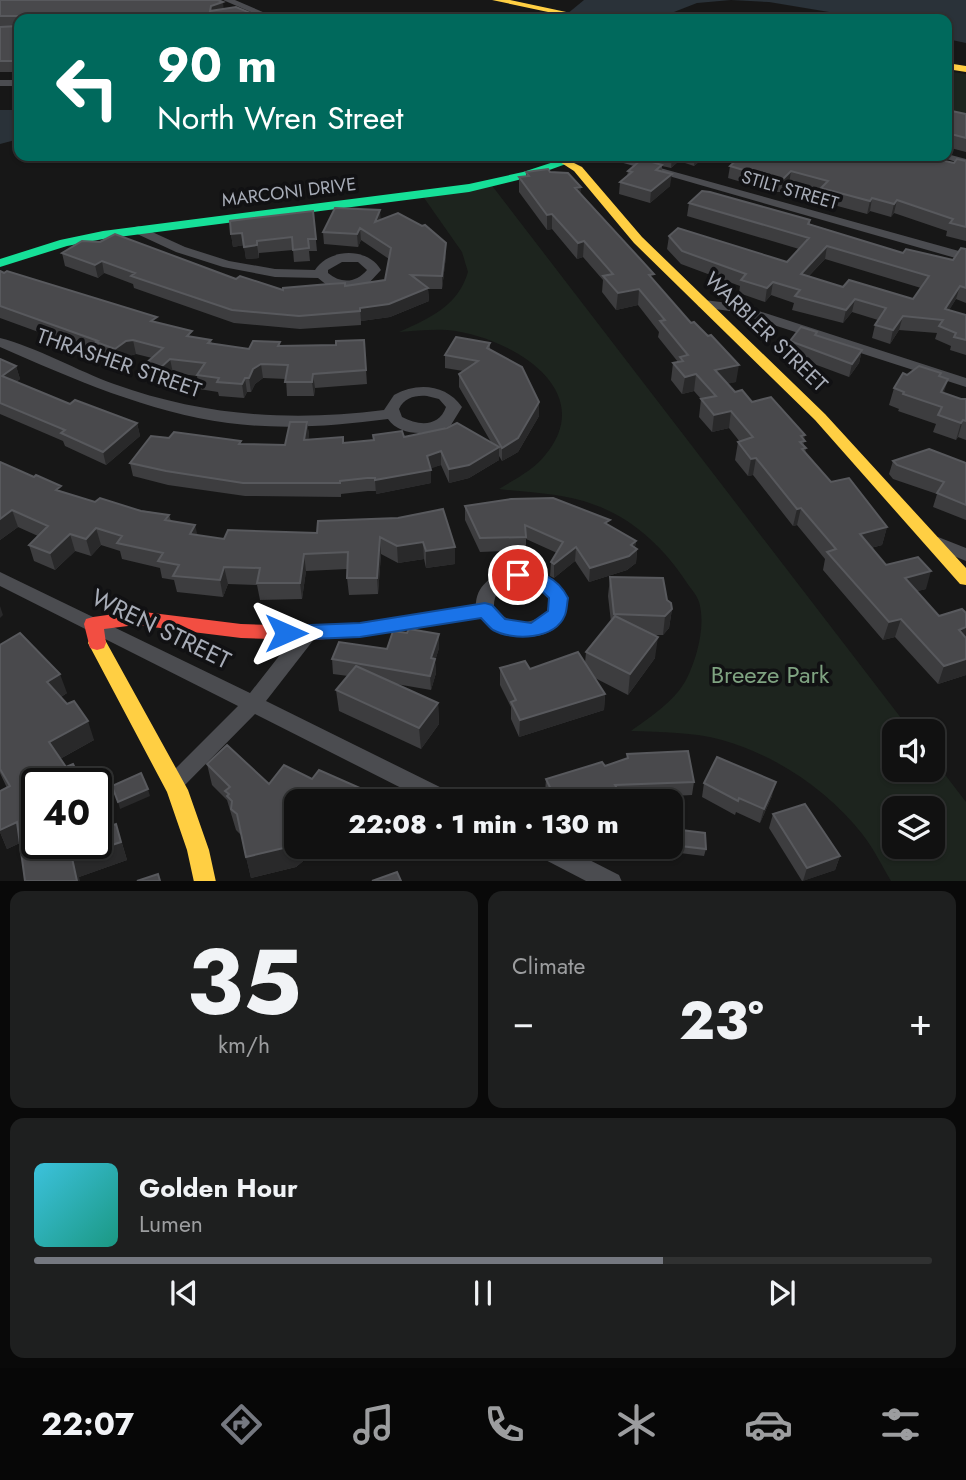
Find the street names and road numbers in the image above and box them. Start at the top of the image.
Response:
street label: STILT STREET [738,164,842,216]
street label: MARCONI DRIVE [220,171,358,213]
street label: WARBLER STREET [698,265,834,399]
street label: THRASHER STREET [33,321,206,405]
street label: WREN STREET [85,580,237,677]

